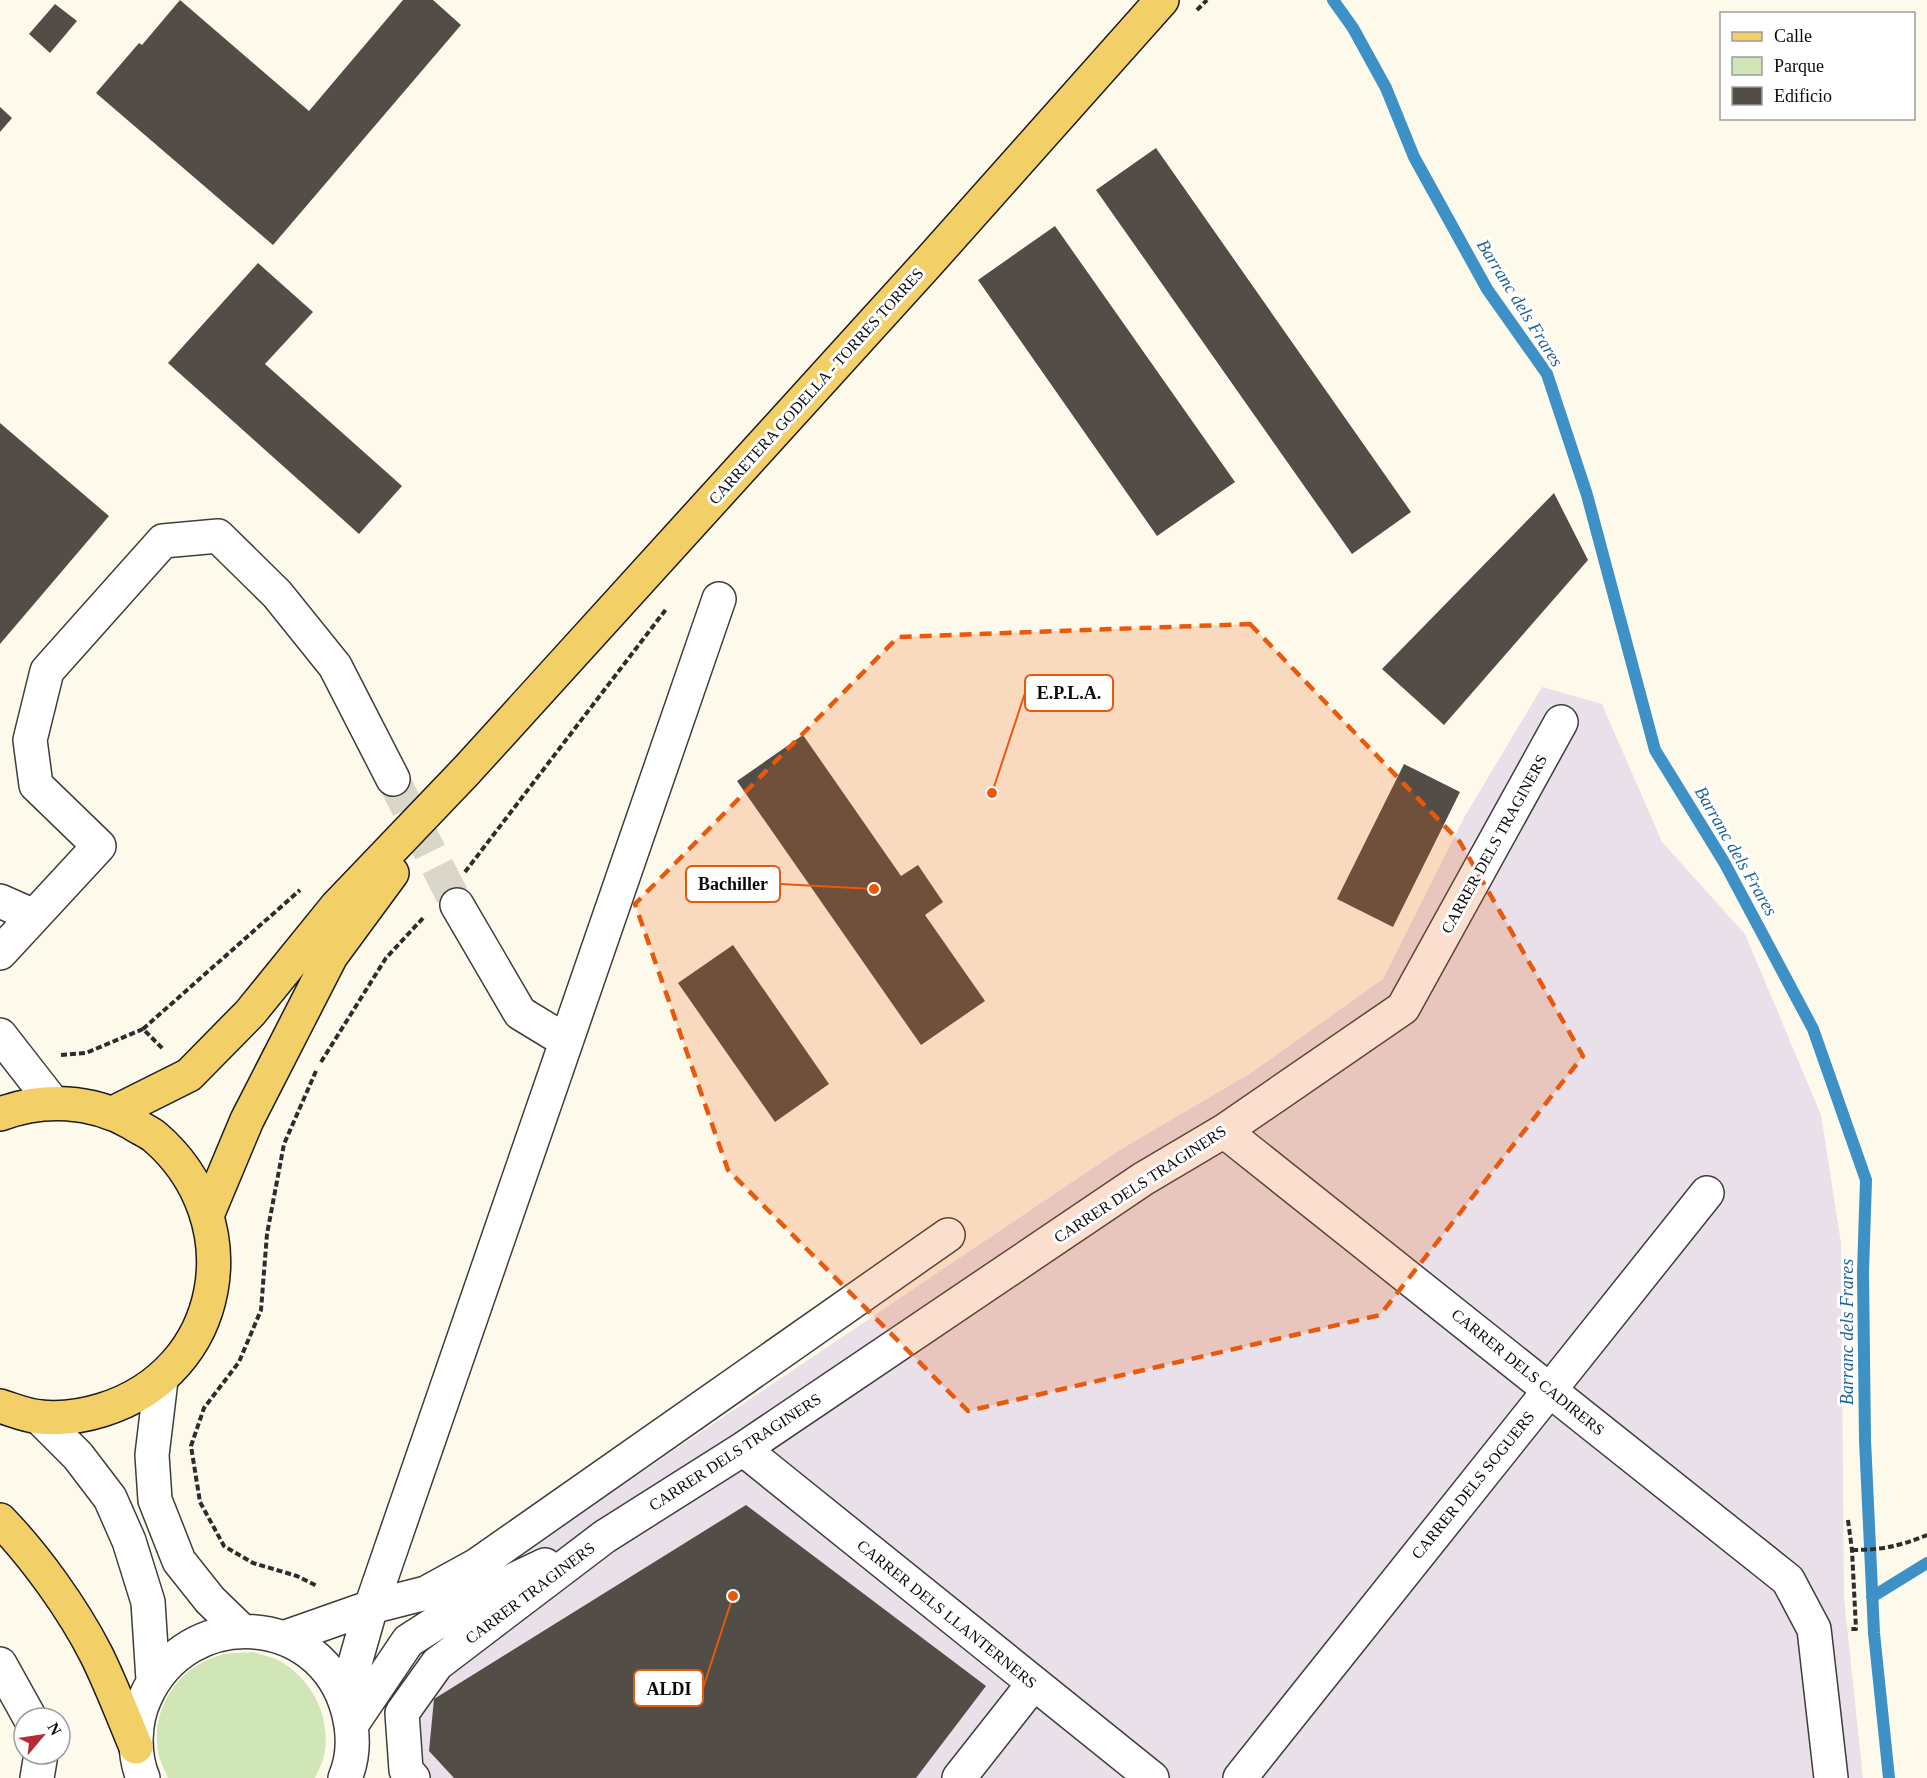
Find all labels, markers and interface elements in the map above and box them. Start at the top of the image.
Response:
legend [1720,12,1915,120]
text: Calle [1774,26,1812,46]
text: Parque [1774,56,1824,76]
text: Edificio [1774,86,1832,106]
water label: Barranc dels Frares [1473,236,1567,370]
street label: CARRETERA GODELLA - TORRES TORRES [705,264,927,508]
callout: E.P.L.A. [1025,675,1113,711]
text: E.P.L.A. [1037,683,1101,703]
street label: CARRER DELS TRAGINERS [1438,752,1550,936]
water label: Barranc dels Frares [1691,783,1781,919]
callout: Bachiller [686,866,780,902]
text: Bachiller [698,874,768,894]
street label: CARRER DELS TRAGINERS [1051,1122,1229,1246]
water label: Barranc dels Frares [1837,1259,1857,1405]
street label: CARRER DELS CADIRERS [1448,1305,1608,1439]
street label: CARRER DELS TRAGINERS [646,1390,824,1514]
street label: CARRER DELS SOGUERS [1408,1408,1538,1562]
street label: CARRER DELS LLANTERNERS [854,1536,1040,1692]
street label: CARRER TRAGINERS [462,1539,598,1647]
callout: ALDI [634,1670,703,1706]
text: ALDI [646,1679,692,1699]
north arrow [12,1706,72,1766]
text: N [44,1720,65,1739]

